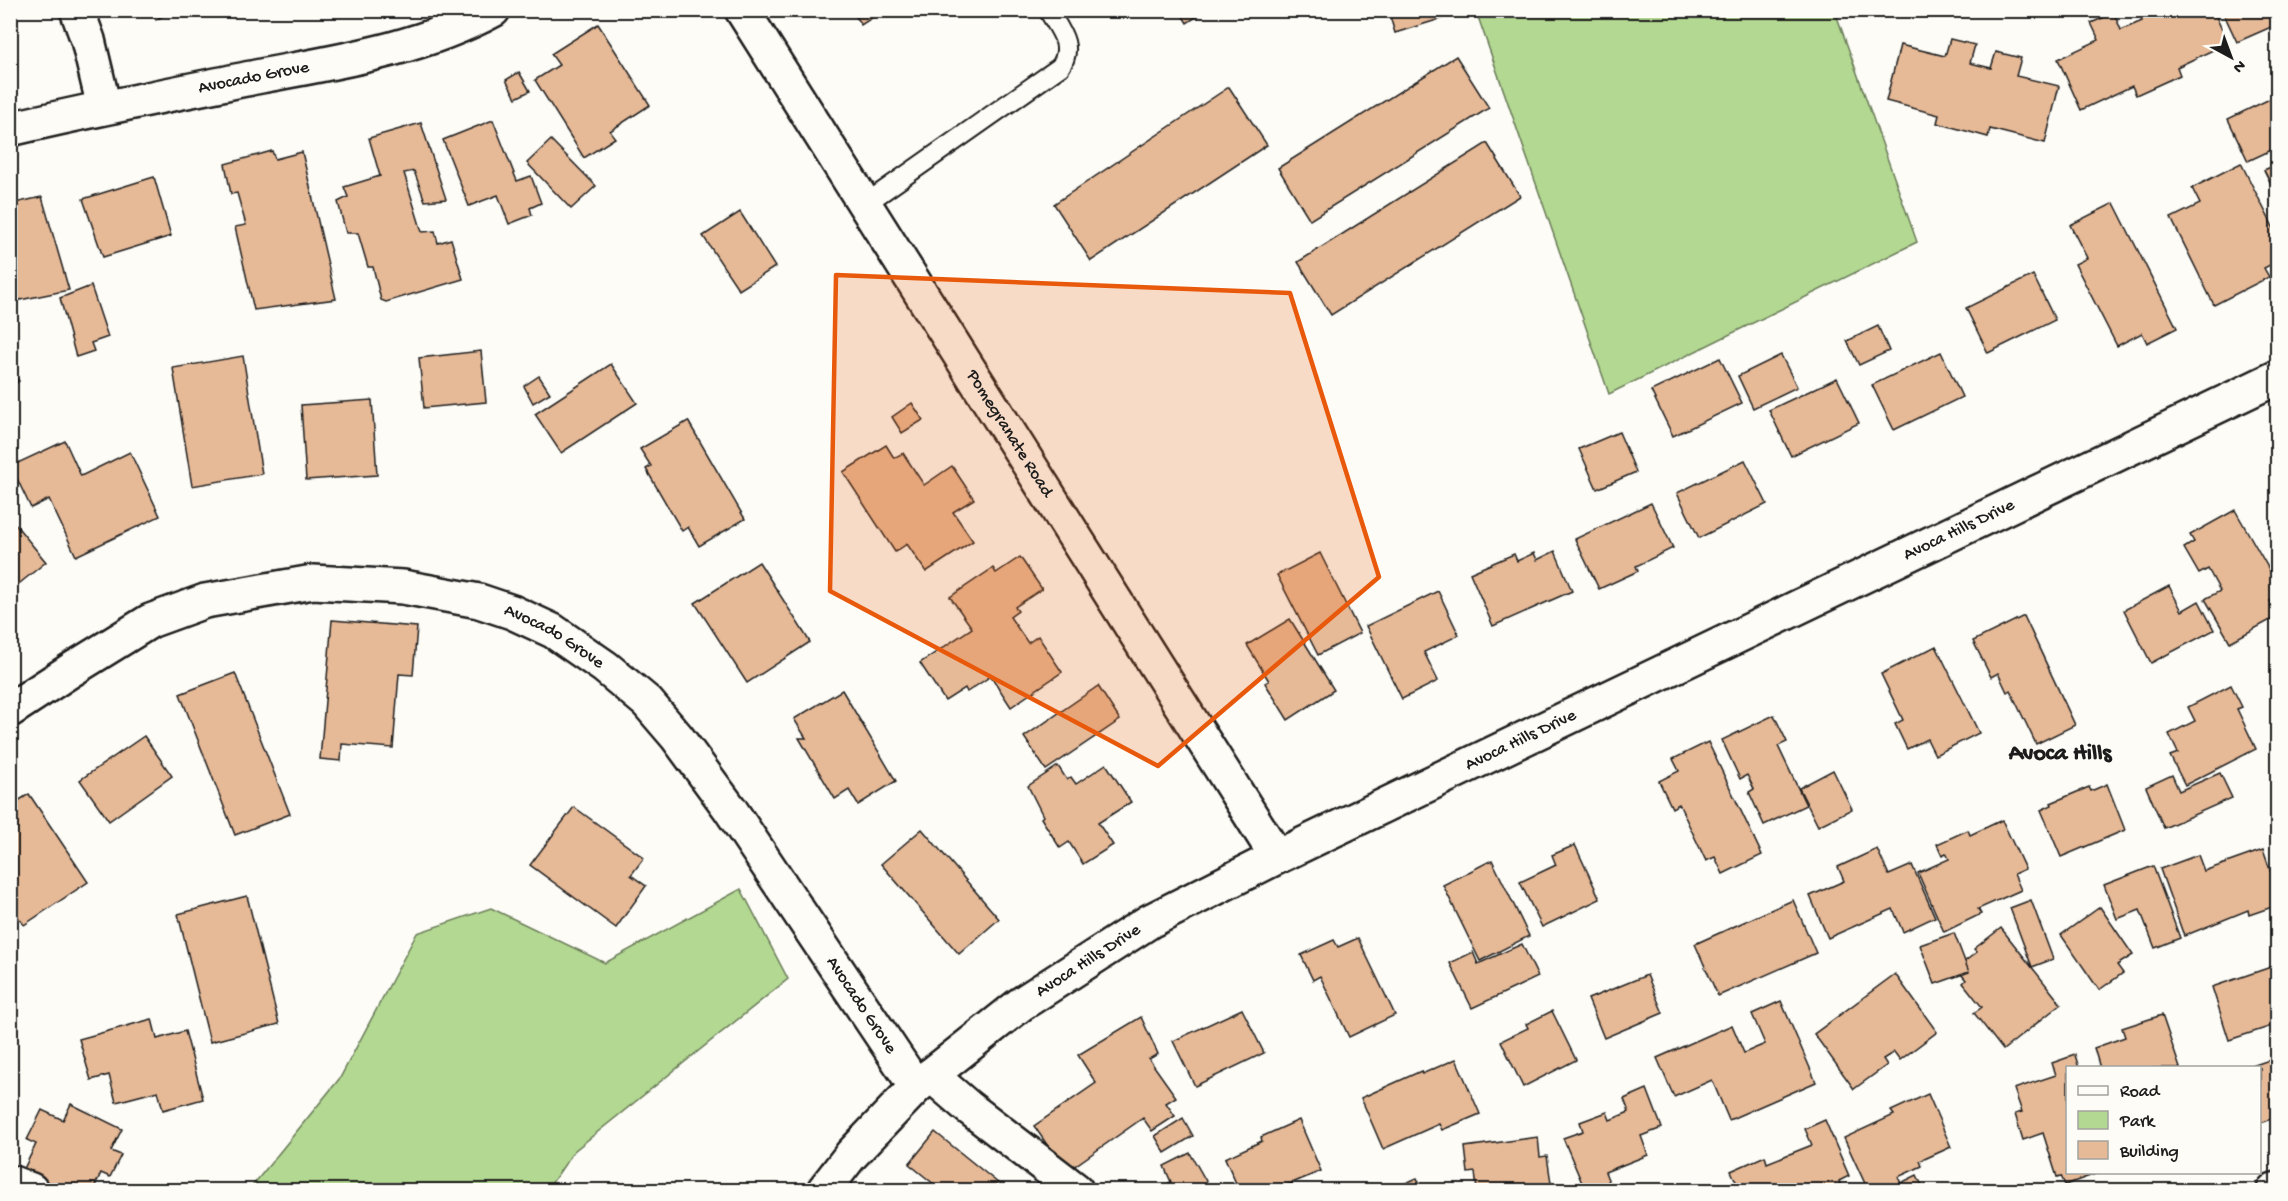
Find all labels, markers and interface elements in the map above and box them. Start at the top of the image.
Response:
north arrow [2201,27,2261,87]
text: N [2228,55,2249,77]
street label: Avocado Grove [196,57,311,99]
street label: Pomegranate Road [961,365,1058,502]
street label: Avoca Hills Drive [1900,494,2018,566]
street label: Avocado Grove [502,600,609,674]
street label: Avoca Hills Drive [1462,704,1580,776]
district label: Avoca Hills [2008,740,2112,769]
street label: Avoca Hills Drive [1032,919,1145,1002]
street label: Avocado Grove [821,953,902,1058]
legend [2066,1066,2261,1174]
text: Road [2120,1082,2161,1103]
text: Park [2119,1112,2156,1133]
text: Building [2119,1142,2179,1163]

